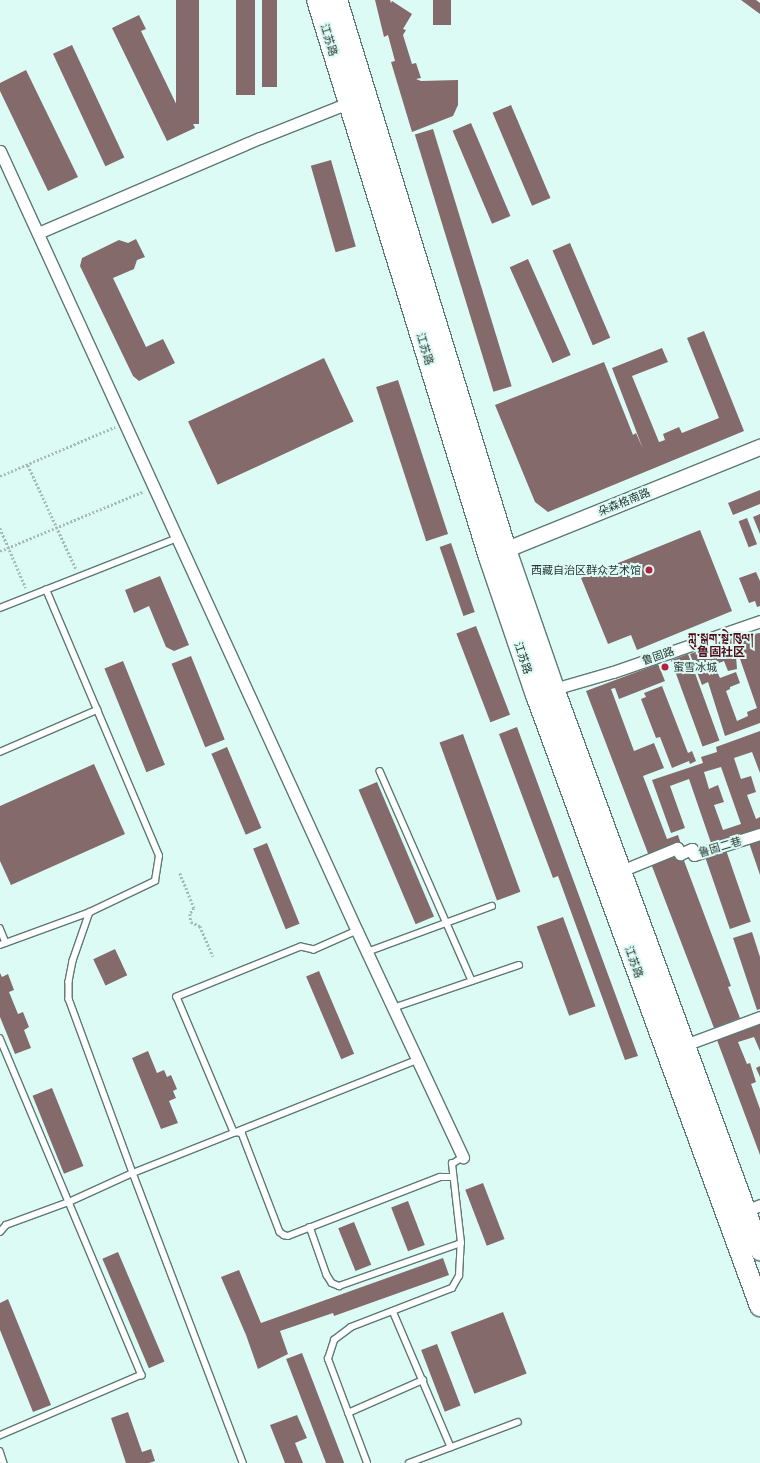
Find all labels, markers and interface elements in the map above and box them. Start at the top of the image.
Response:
street label: 江苏路 [318,22,340,58]
street label: 江苏路 [414,331,436,367]
street label: 朵森格南路 [596,486,652,518]
place label: 西藏自治区群众艺术馆 [531,563,641,577]
marker: 西藏自治区群众艺术馆 [644,565,654,575]
district label: ཀླུ་སྒུག་སྡེ་ཁུལ། 鲁固社区 [688,631,754,659]
street label: 江苏路 [511,640,535,676]
street label: 鲁固路 [640,644,676,668]
place label: 蜜雪冰城 [673,660,717,674]
marker: 蜜雪冰城 [660,662,670,672]
street label: 鲁固二巷 [697,834,743,860]
street label: 江苏路 [622,944,646,980]

